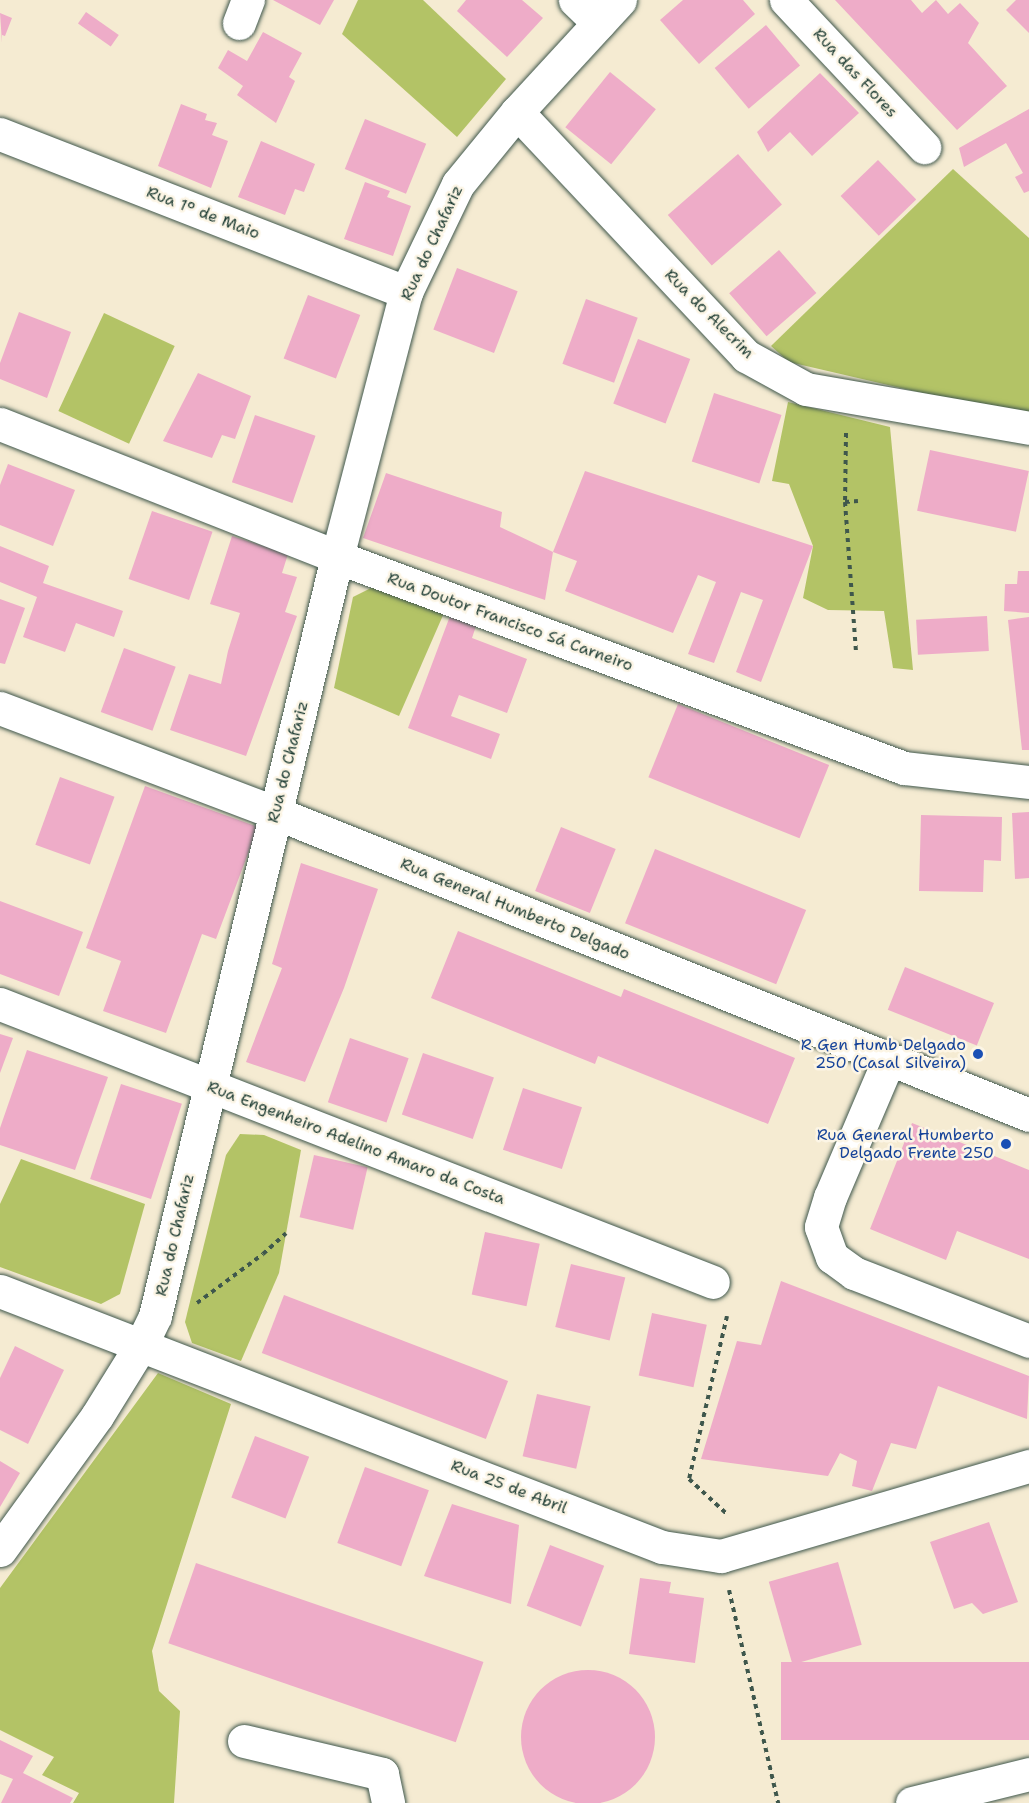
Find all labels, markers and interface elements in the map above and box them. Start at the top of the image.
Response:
street label: Rua das Flores [809,24,901,122]
street label: Rua do Chafariz [397,182,467,304]
street label: Rua 1º de Maio [144,183,262,243]
street label: Rua do Alecrim [660,265,758,363]
street label: Rua Doutor Francisco Sá Carneiro [385,569,635,675]
street label: Rua do Chafariz [264,699,312,825]
street label: Rua General Humberto Delgado [397,854,633,964]
place label: R Gen Humb Delgado 250 (Casal Silveira) [801,1035,966,1073]
marker: R Gen Humb Delgado 250 (Casal Silveira) [971,1047,985,1061]
street label: Rua Engenheiro Adelino Amaro da Costa [204,1077,508,1209]
place label: Rua General Humberto Delgado Frente 250 [817,1125,994,1163]
marker: Rua General Humberto Delgado Frente 250 [999,1137,1013,1151]
street label: Rua do Chafariz [152,1172,198,1298]
street label: Rua 25 de Abril [448,1456,570,1518]

